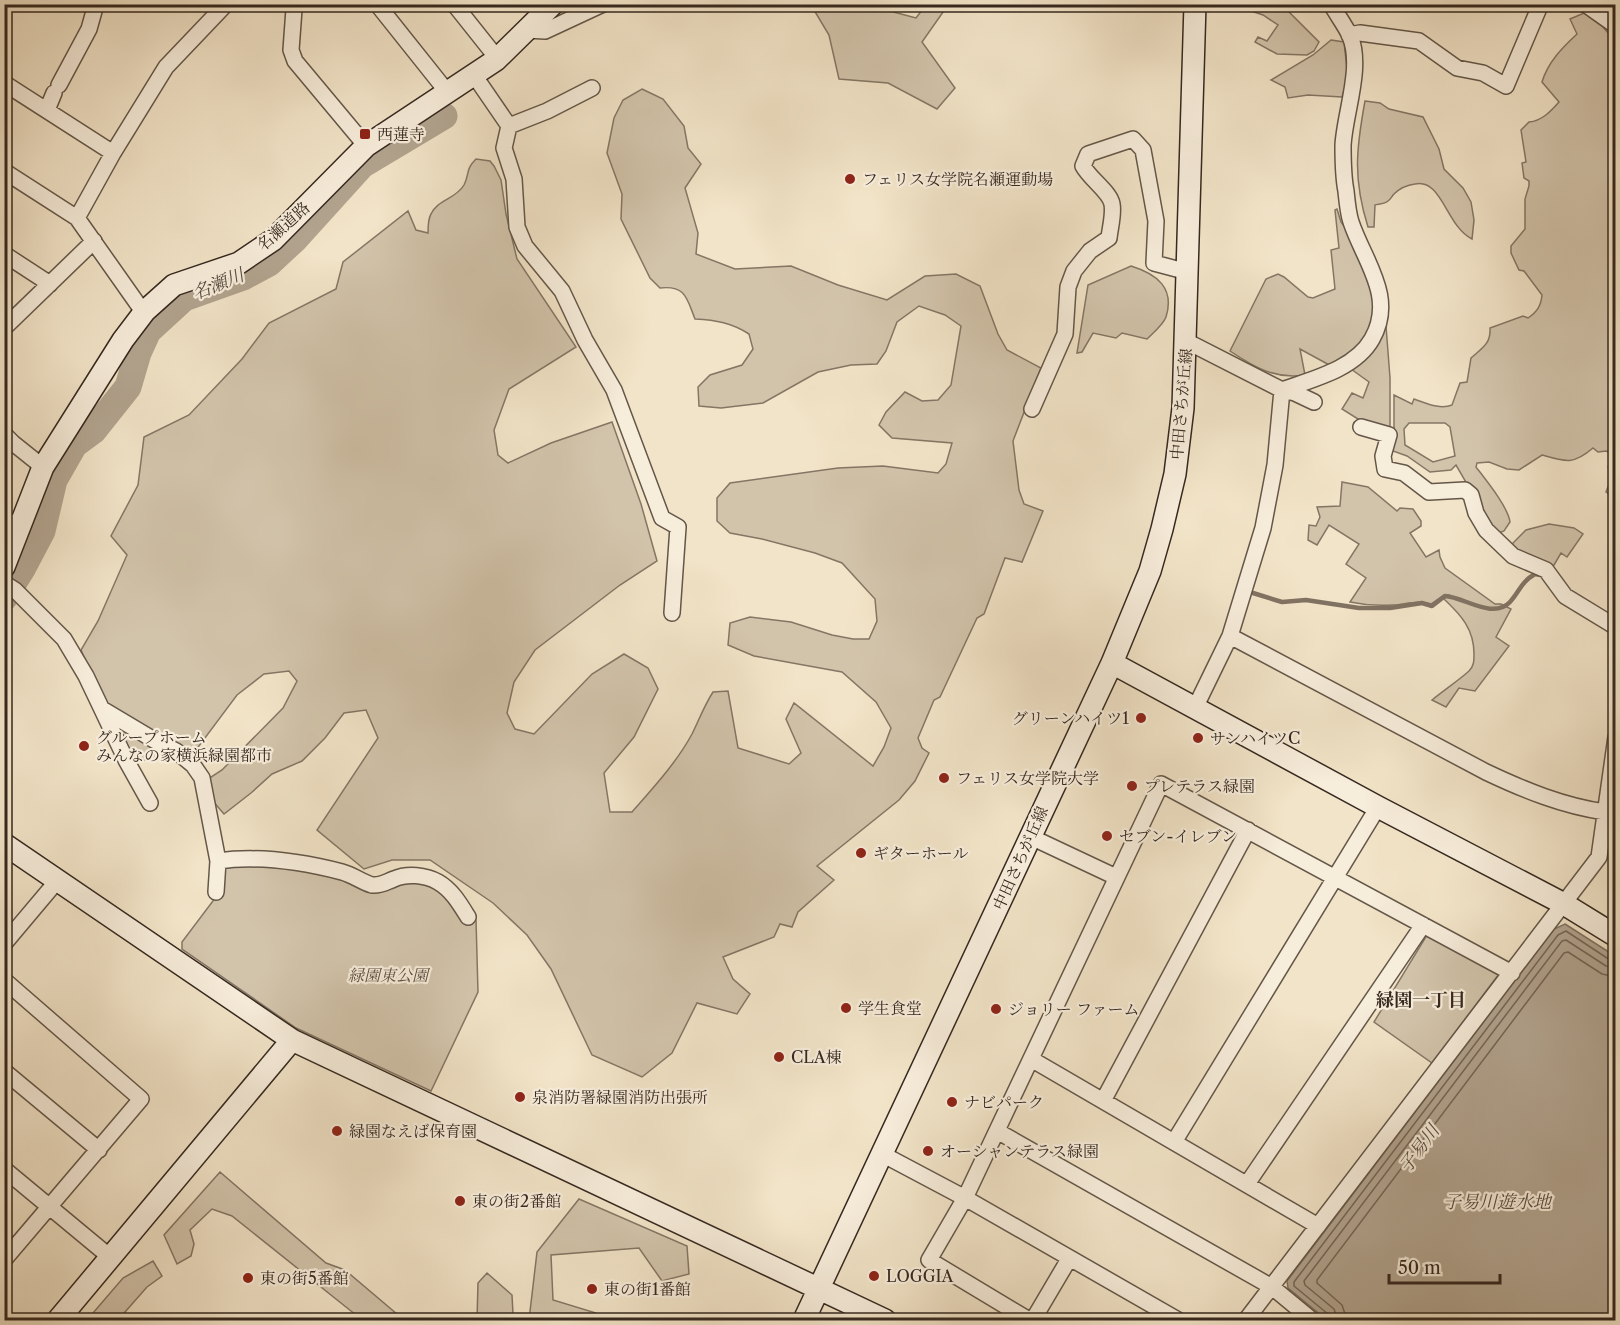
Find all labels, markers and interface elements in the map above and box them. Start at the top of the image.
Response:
place label: 西蓮寺 [377,124,425,144]
marker: 西蓮寺 [358,127,372,141]
place label: フェリス女学院名瀬運動場 [862,169,1053,189]
marker: フェリス女学院名瀬運動場 [843,172,857,186]
street label: 名瀬道路 [253,197,313,255]
water label: 名瀬川 [189,263,249,304]
street label: 中田さちが丘線 [1166,347,1196,461]
place label: グリーンハイツ1 [1012,708,1129,728]
marker: グリーンハイツ1 [1134,711,1148,725]
place label: グループホーム みんなの家横浜緑園都市 [96,727,272,765]
place label: サンハイツC [1210,728,1300,748]
marker: サンハイツC [1191,731,1205,745]
marker: グループホーム みんなの家横浜緑園都市 [77,739,91,753]
place label: フェリス女学院大学 [956,768,1099,788]
marker: フェリス女学院大学 [937,771,951,785]
place label: プレテラス緑園 [1144,776,1255,796]
marker: プレテラス緑園 [1125,779,1139,793]
street label: 中田さちが丘線 [988,803,1052,913]
place label: セブン-イレブン [1119,826,1237,846]
marker: セブン-イレブン [1100,829,1114,843]
place label: ギターホール [873,843,969,863]
marker: ギターホール [854,846,868,860]
park label: 緑園東公園 [348,965,431,985]
district label: 緑園一丁目 [1376,989,1466,1011]
place label: 学生食堂 [858,998,922,1018]
place label: ジョリー ファーム [1008,999,1140,1019]
marker: 学生食堂 [839,1001,853,1015]
marker: ジョリー ファーム [989,1002,1003,1016]
place label: CLA棟 [791,1047,842,1067]
marker: CLA棟 [772,1050,786,1064]
place label: 泉消防署緑園消防出張所 [532,1087,708,1107]
marker: 泉消防署緑園消防出張所 [513,1090,527,1104]
place label: ナビパーク [964,1092,1044,1112]
marker: ナビパーク [945,1095,959,1109]
water label: 子易川 [1394,1119,1445,1177]
place label: 緑園なえば保育園 [349,1121,477,1141]
marker: 緑園なえば保育園 [330,1124,344,1138]
place label: オーシャンテラス緑園 [940,1141,1099,1161]
marker: オーシャンテラス緑園 [921,1144,935,1158]
place label: 東の街2番館 [472,1191,561,1211]
water label: 子易川遊水地 [1443,1191,1553,1213]
marker: 東の街2番館 [453,1194,467,1208]
scale bar [1389,1247,1500,1285]
text: 50 m [1398,1257,1441,1279]
place label: LOGGIA [886,1266,955,1286]
place label: 東の街5番館 [260,1268,349,1288]
marker: LOGGIA [867,1269,881,1283]
marker: 東の街5番館 [241,1271,255,1285]
place label: 東の街1番館 [604,1279,691,1299]
marker: 東の街1番館 [585,1282,599,1296]

